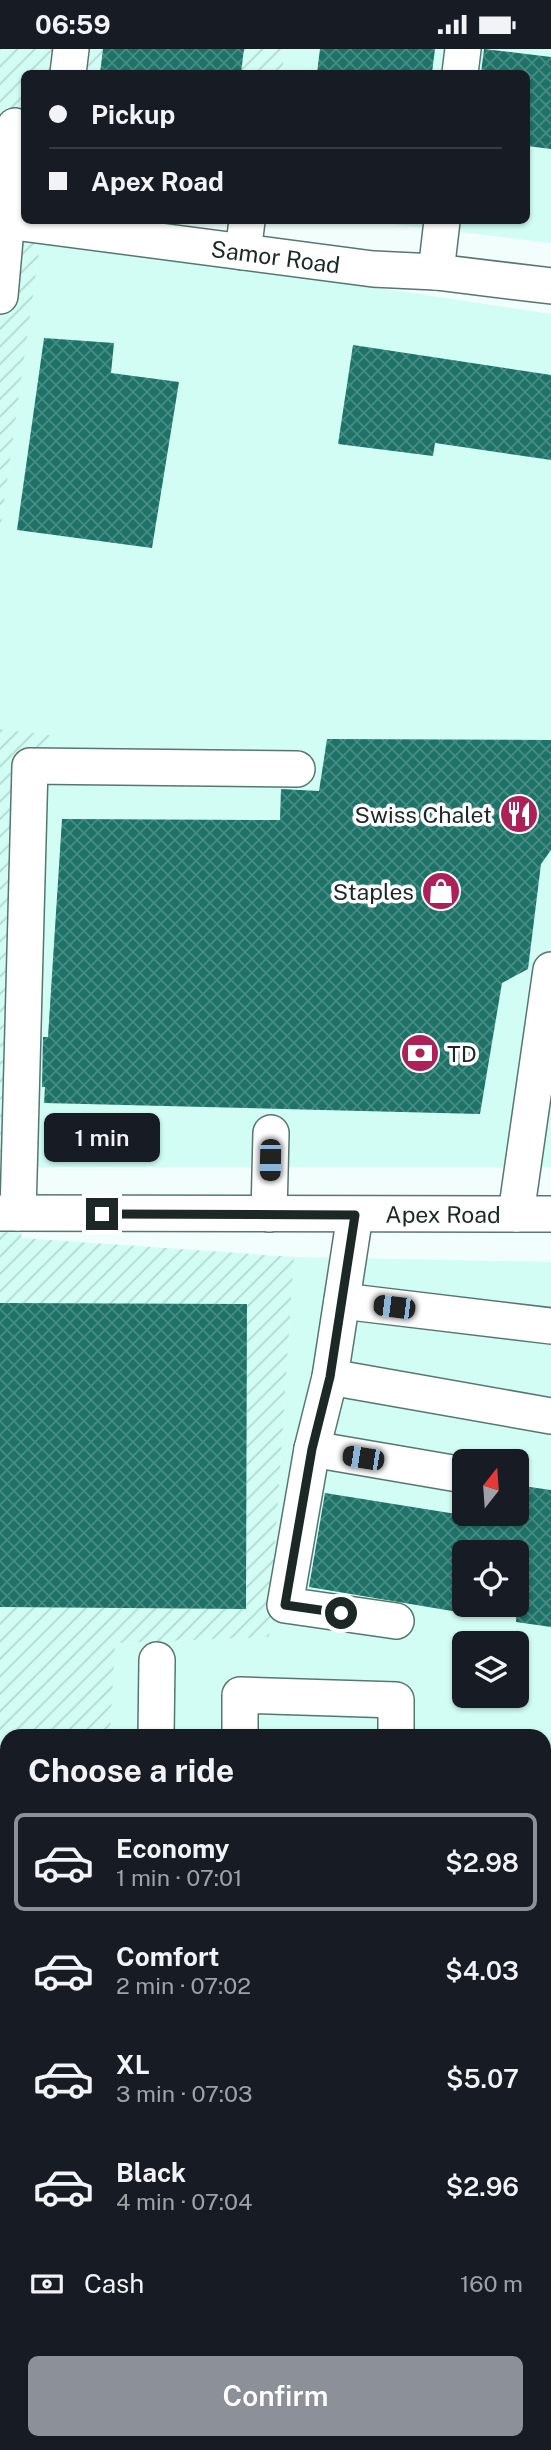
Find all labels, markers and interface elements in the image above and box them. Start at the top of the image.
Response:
text: 06:59 [35,9,111,40]
text: Pickup [91,99,175,130]
text: Apex Road [91,166,224,197]
street label: Samor Road [209,234,342,278]
restaurant icon: Swiss Chalet [498,793,540,835]
place label: Swiss Chalet [354,801,492,828]
shop icon: Staples [420,870,462,912]
place label: Staples [333,878,414,905]
bank icon: TD [399,1032,441,1074]
place label: TD [447,1040,477,1067]
callout: 1 min [44,1113,160,1161]
text: 1 min [75,1124,129,1151]
car [260,1139,281,1181]
route end [86,1198,118,1230]
street label: Apex Road [385,1200,501,1227]
car [372,1294,417,1320]
car [341,1444,386,1472]
north arrow [452,1449,528,1526]
map controls [452,1449,529,1708]
button: locate [452,1540,529,1617]
route start [325,1597,357,1629]
button: layers [452,1631,529,1708]
text: Choose a ride [28,1752,234,1789]
icon: car [32,1831,95,1894]
text: Economy [116,1833,229,1864]
text: $2.98 [445,1847,519,1878]
text: 1 min · 07:01 [116,1864,242,1891]
icon: car [32,1939,95,2002]
text: Comfort [116,1941,219,1972]
text: $4.03 [445,1955,519,1986]
text: 2 min · 07:02 [116,1972,251,1999]
icon: car [32,2047,95,2110]
text: XL [116,2049,150,2080]
text: $5.07 [446,2063,519,2094]
text: 3 min · 07:03 [116,2080,252,2107]
icon: car [32,2155,95,2218]
text: Black [116,2157,186,2188]
text: $2.96 [446,2171,519,2202]
text: 4 min · 07:04 [116,2188,253,2215]
icon: cash [28,2265,66,2303]
text: Cash [84,2268,144,2299]
text: 160 m [460,2270,523,2297]
button: Confirm [28,2356,523,2436]

